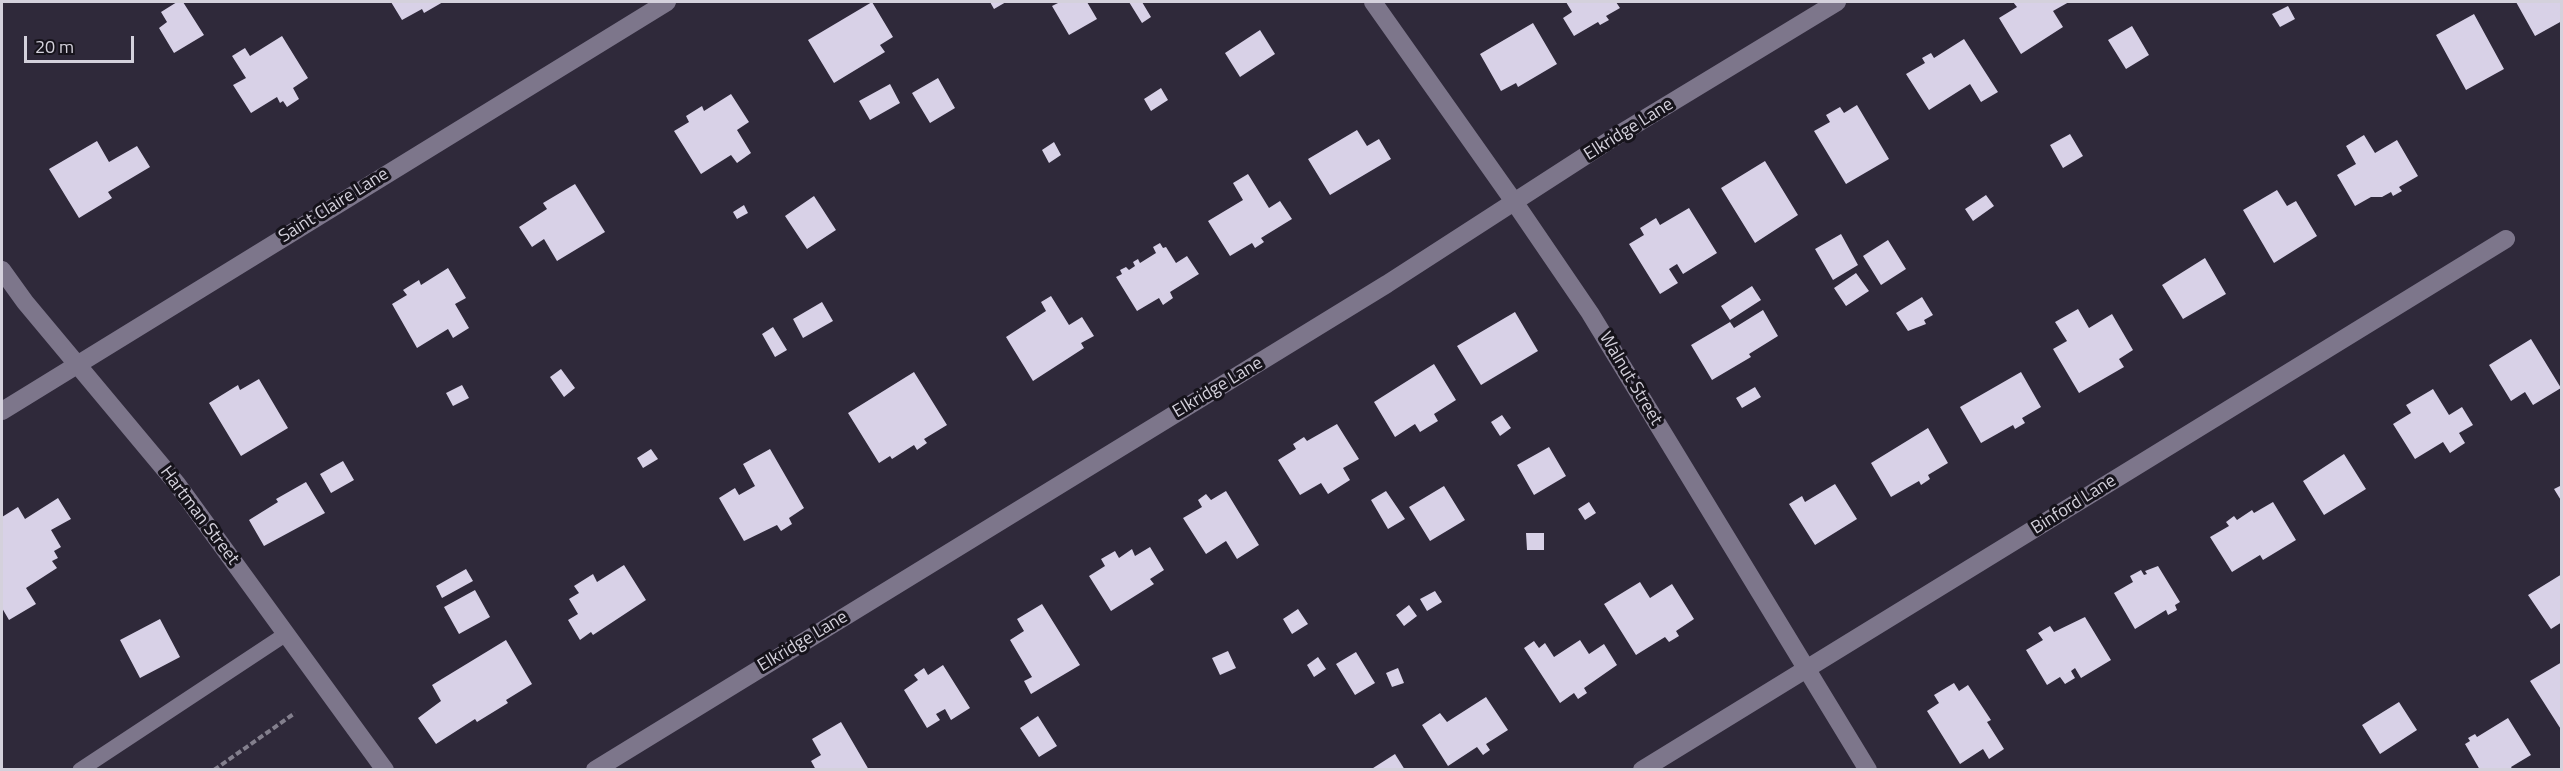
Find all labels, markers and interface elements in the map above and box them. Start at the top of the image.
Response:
scale bar [27,24,136,62]
text: 20 m [35,33,74,60]
street label: Elkridge Lane [1580,94,1678,166]
street label: Saint Claire Lane [275,164,393,248]
street label: Walnut Street [1594,329,1666,429]
street label: Elkridge Lane [1169,353,1267,423]
street label: Hartman Street [155,462,243,570]
street label: Binford Lane [2028,470,2120,540]
street label: Elkridge Lane [754,607,852,677]

